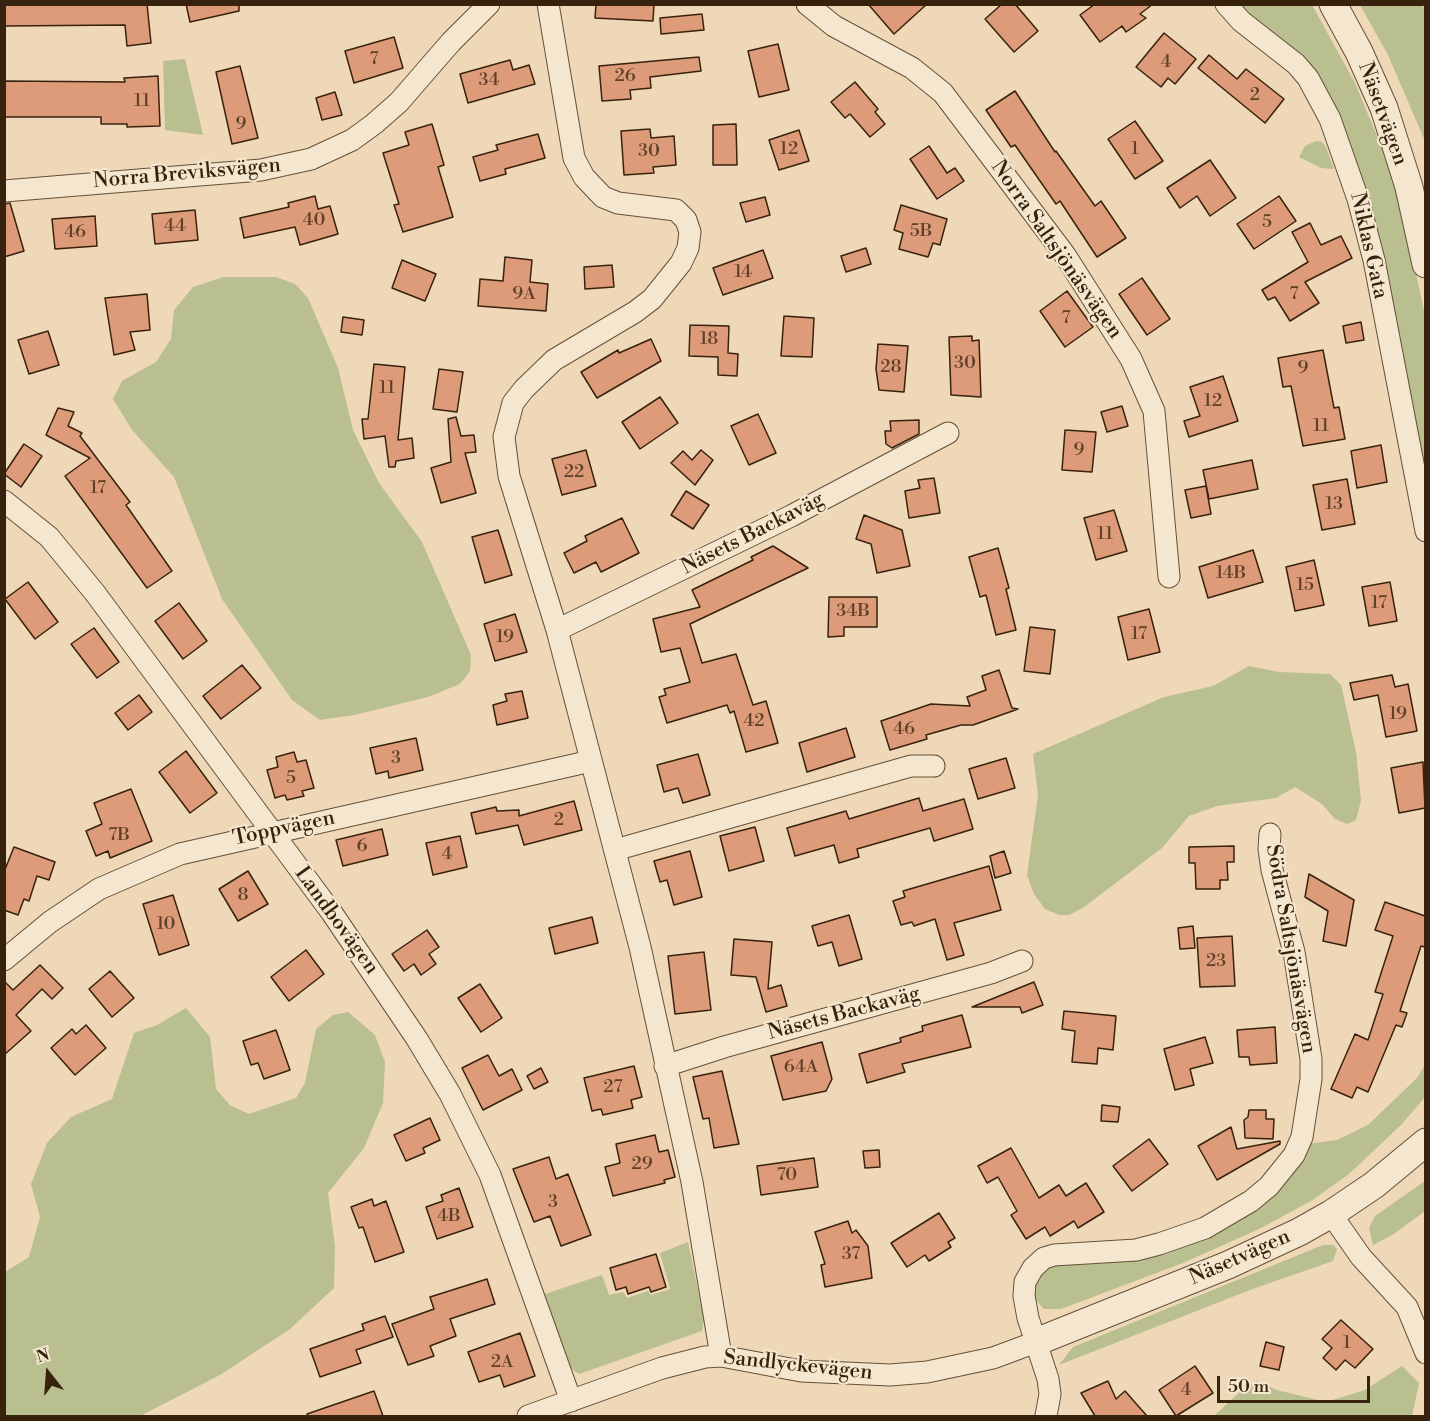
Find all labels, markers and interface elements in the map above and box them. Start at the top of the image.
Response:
house number: 7 [369,49,379,71]
house number: 4 [1161,52,1171,74]
street label: Näsetvägen [1352,59,1412,169]
house number: 26 [614,66,636,88]
house number: 34 [479,70,499,92]
house number: 2 [1250,85,1260,107]
house number: 11 [134,91,150,113]
house number: 9 [236,114,246,136]
house number: 12 [780,139,798,161]
house number: 1 [1131,139,1139,161]
house number: 30 [638,141,660,163]
street label: Norra Breviksvägen [92,153,282,195]
street label: Norra Saltsjönäsvägen [985,156,1127,344]
street label: Niklas Gata [1344,190,1392,302]
house number: 40 [303,210,325,232]
house number: 5 [1262,212,1272,234]
house number: 44 [164,216,186,238]
house number: 5B [910,221,932,243]
house number: 46 [64,222,86,244]
house number: 14 [734,262,752,284]
house number: 9A [512,284,536,306]
house number: 7 [1289,284,1299,306]
house number: 7 [1061,308,1071,330]
house number: 18 [700,329,718,351]
house number: 30 [954,353,976,375]
house number: 28 [880,357,902,379]
house number: 9 [1298,358,1308,380]
house number: 11 [379,378,395,400]
house number: 12 [1204,391,1222,413]
house number: 11 [1313,416,1329,438]
house number: 9 [1074,440,1084,462]
house number: 22 [564,462,584,484]
house number: 17 [90,478,106,500]
street label: Näsets Backaväg [677,487,829,581]
house number: 13 [1325,494,1343,516]
house number: 11 [1097,524,1113,546]
house number: 14B [1216,563,1246,585]
house number: 15 [1296,575,1314,597]
house number: 17 [1371,593,1387,615]
house number: 34B [836,601,870,623]
house number: 17 [1131,624,1147,646]
house number: 19 [496,627,514,649]
house number: 19 [1389,704,1407,726]
house number: 42 [744,711,764,733]
house number: 46 [893,719,915,741]
house number: 3 [391,748,401,770]
house number: 5 [286,768,296,790]
street label: Toppvägen [231,806,337,852]
house number: 2 [554,810,564,832]
house number: 7B [108,825,130,847]
house number: 6 [357,836,367,858]
street label: Södra Saltsjönäsvägen [1259,843,1321,1055]
house number: 4 [442,844,452,866]
street label: Landbovägen [288,862,384,980]
house number: 8 [237,885,249,907]
house number: 10 [156,914,176,936]
house number: 23 [1206,951,1226,973]
street label: Näsets Backaväg [765,982,923,1046]
house number: 64A [784,1057,818,1079]
house number: 27 [603,1077,623,1099]
house number: 29 [631,1154,653,1176]
house number: 70 [777,1165,797,1187]
house number: 3 [548,1192,558,1214]
house number: 4B [437,1206,461,1228]
street label: Näsetvägen [1186,1225,1294,1291]
house number: 37 [842,1244,860,1266]
house number: 1 [1343,1333,1351,1355]
north arrow [18,1343,78,1403]
text: N [34,1344,52,1367]
street label: Sandlyckevägen [722,1346,874,1386]
house number: 2A [491,1352,513,1374]
scale bar [1220,1364,1373,1402]
text: 50 m [1228,1375,1269,1398]
house number: 4 [1181,1380,1191,1402]

